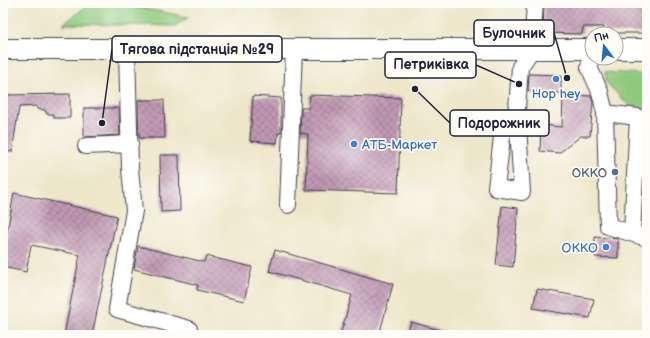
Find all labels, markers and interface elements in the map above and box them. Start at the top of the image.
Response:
callout: Булочник [474,20,554,46]
text: Булочник [482,25,546,42]
north arrow [584,26,624,66]
text: Пн [593,29,610,45]
callout: Тягова пiдстанцiя №29 [112,36,282,62]
text: Тягова пiдстанцiя №29 [120,41,274,58]
callout: Петриківка [385,52,476,78]
text: Петриківка [393,56,470,73]
marker: Hop hey [551,74,561,84]
place label: Hop hey [532,86,580,102]
callout: Подорожник [450,110,549,136]
text: Подорожник [458,115,541,132]
place label: АТБ-Маркет [361,137,437,153]
marker: АТБ-Маркет [349,139,359,149]
place label: ОККО [572,165,607,181]
marker: ОККО [610,167,620,177]
place label: OKKO [562,240,598,256]
marker: OKKO [601,242,611,252]

